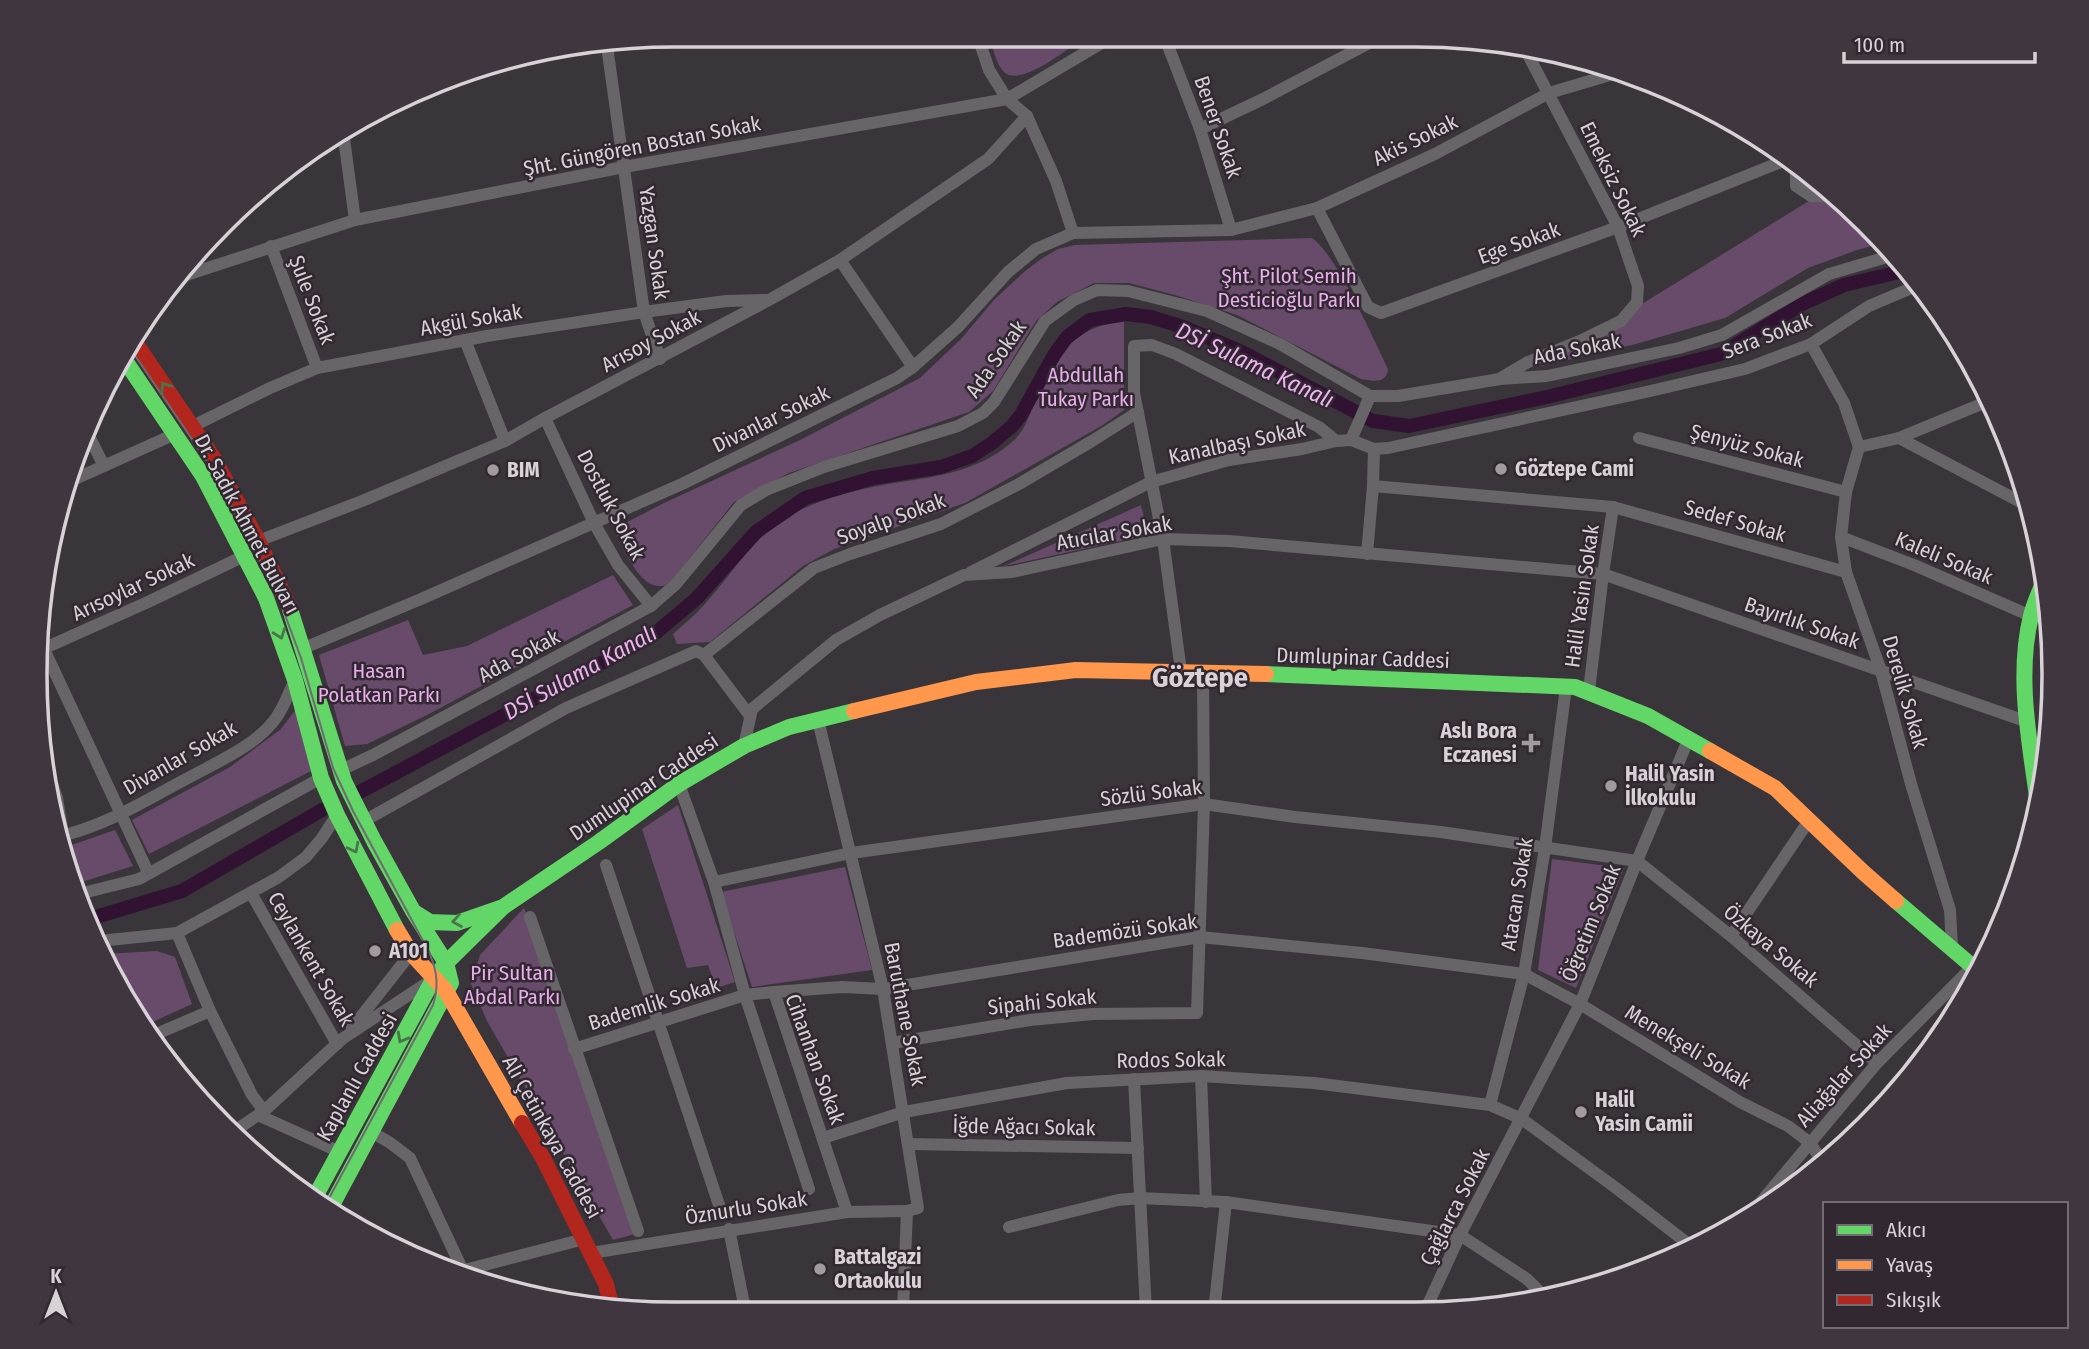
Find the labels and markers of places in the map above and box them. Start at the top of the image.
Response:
place label: Göztepe Cami [1515,456,1634,482]
place label: BIM [507,457,540,483]
marker: Göztepe Cami [1493,461,1509,477]
marker: BIM [485,462,501,478]
place label: Aslı Bora Eczanesi [1439,718,1517,768]
marker: Aslı Bora Eczanesi [1523,735,1539,751]
place label: Halil Yasin İlkokulu [1625,761,1715,811]
marker: Halil Yasin İlkokulu [1603,778,1619,794]
place label: A101 [388,938,428,964]
marker: A101 [367,943,383,959]
place label: Halil Yasin Camii [1594,1087,1693,1137]
marker: Halil Yasin Camii [1573,1104,1589,1120]
place label: Battalgazi Ortaokulu [834,1244,922,1294]
marker: Battalgazi Ortaokulu [812,1261,828,1277]

